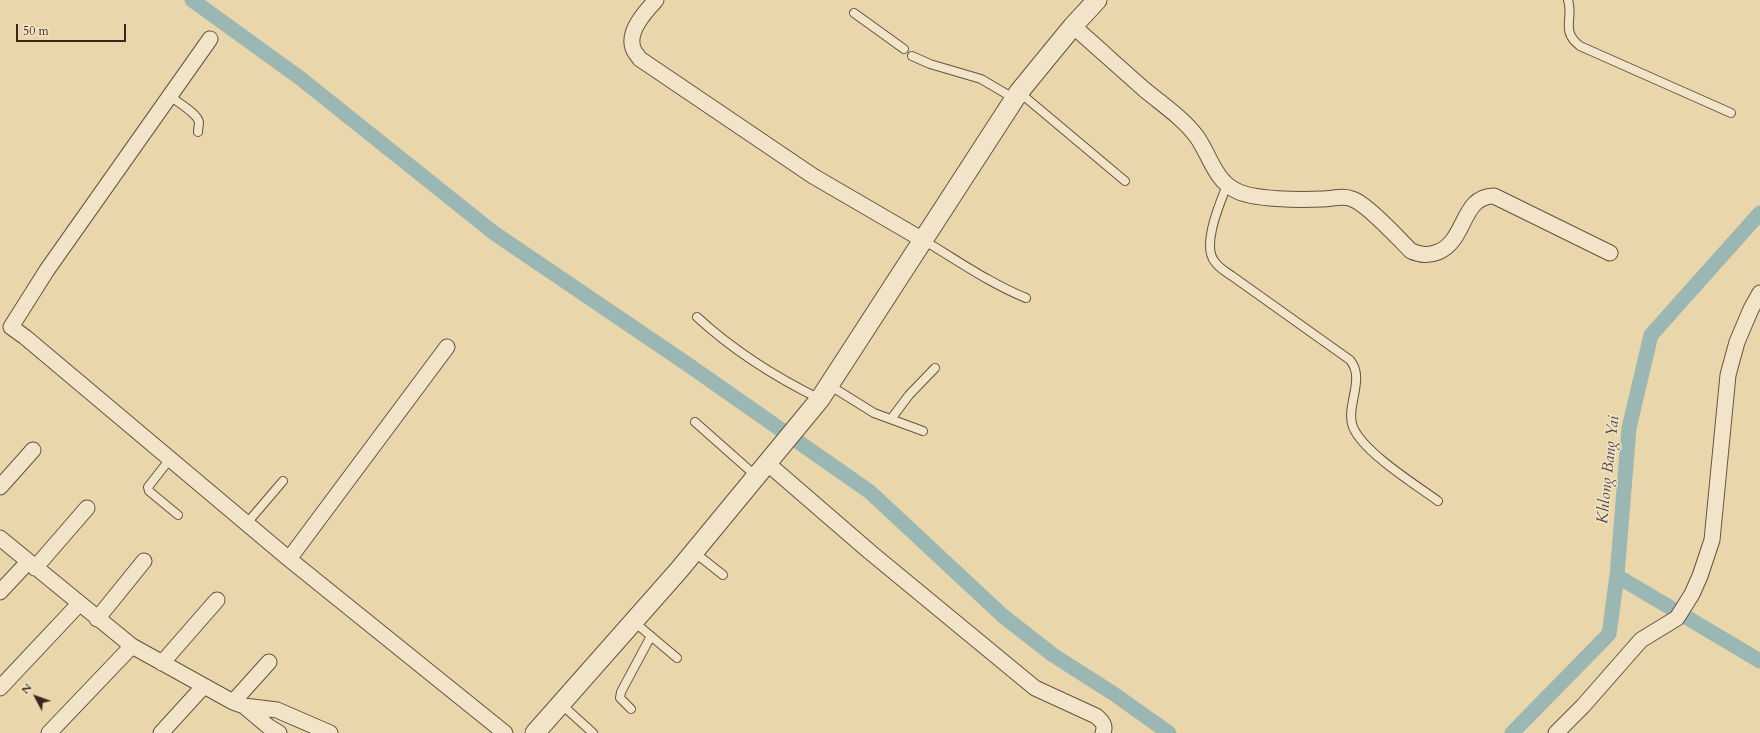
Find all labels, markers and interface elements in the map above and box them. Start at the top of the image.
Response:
scale bar [18,16,128,42]
text: 50 m [23,23,49,39]
water label: Khlong Bang Yai [1594,415,1624,525]
north arrow [16,677,56,717]
text: N [18,680,35,697]

